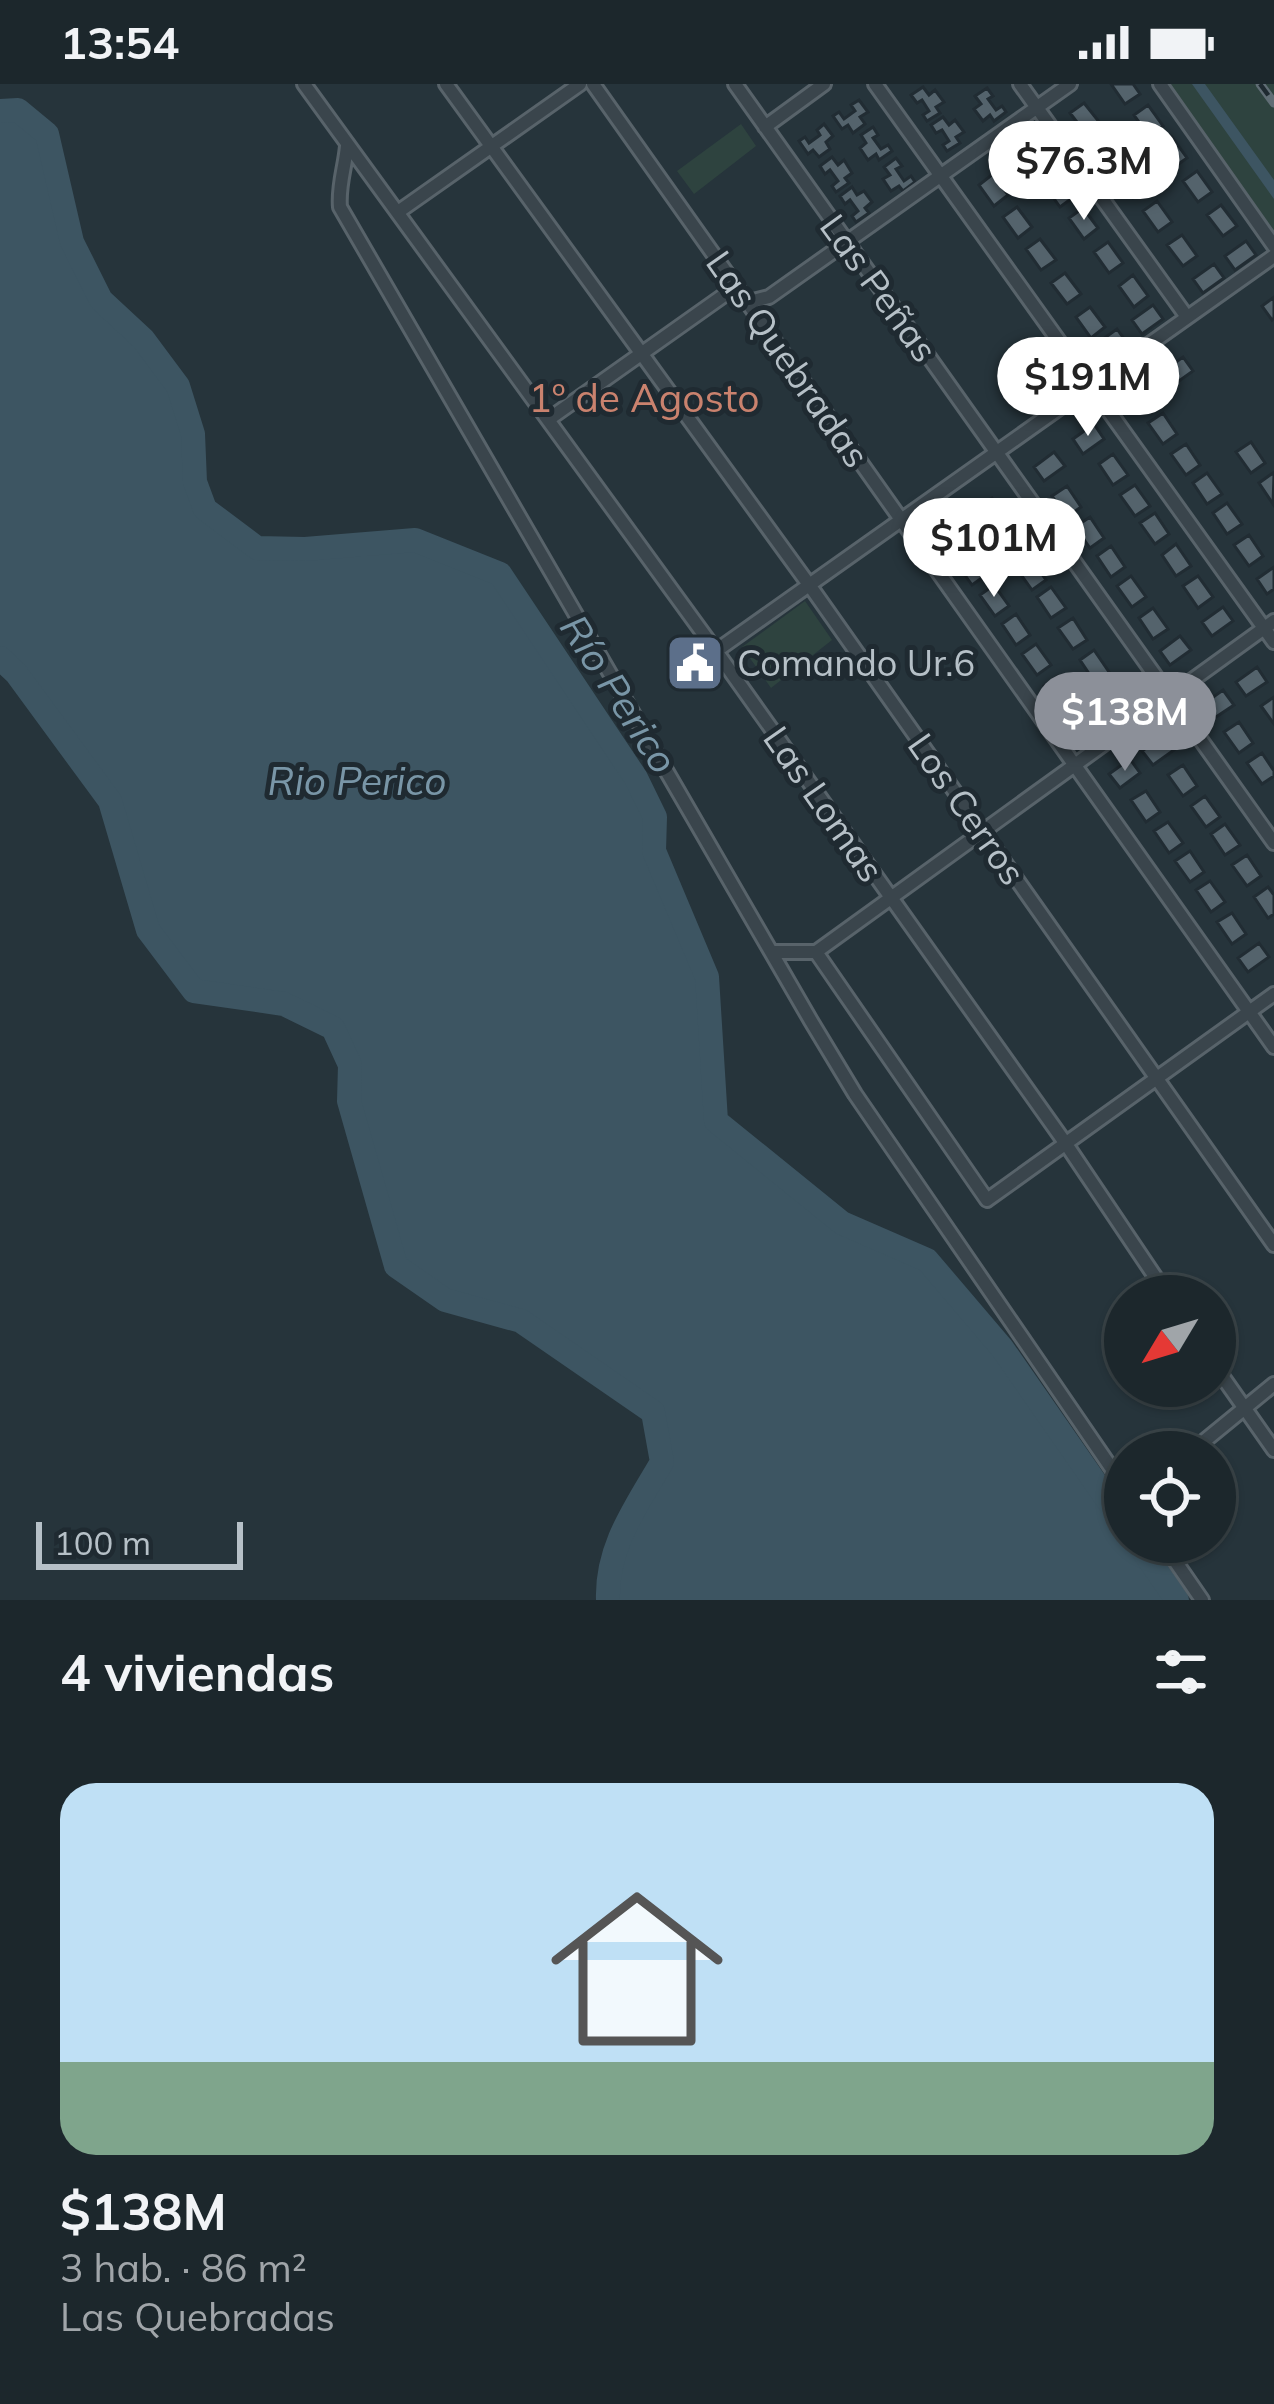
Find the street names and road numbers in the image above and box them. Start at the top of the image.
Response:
street label: Las Peñas [811,205,948,370]
street label: Las Quebradas [697,242,880,476]
street label: Las Lomas [754,717,894,890]
street label: Los Cerros [899,724,1036,893]

